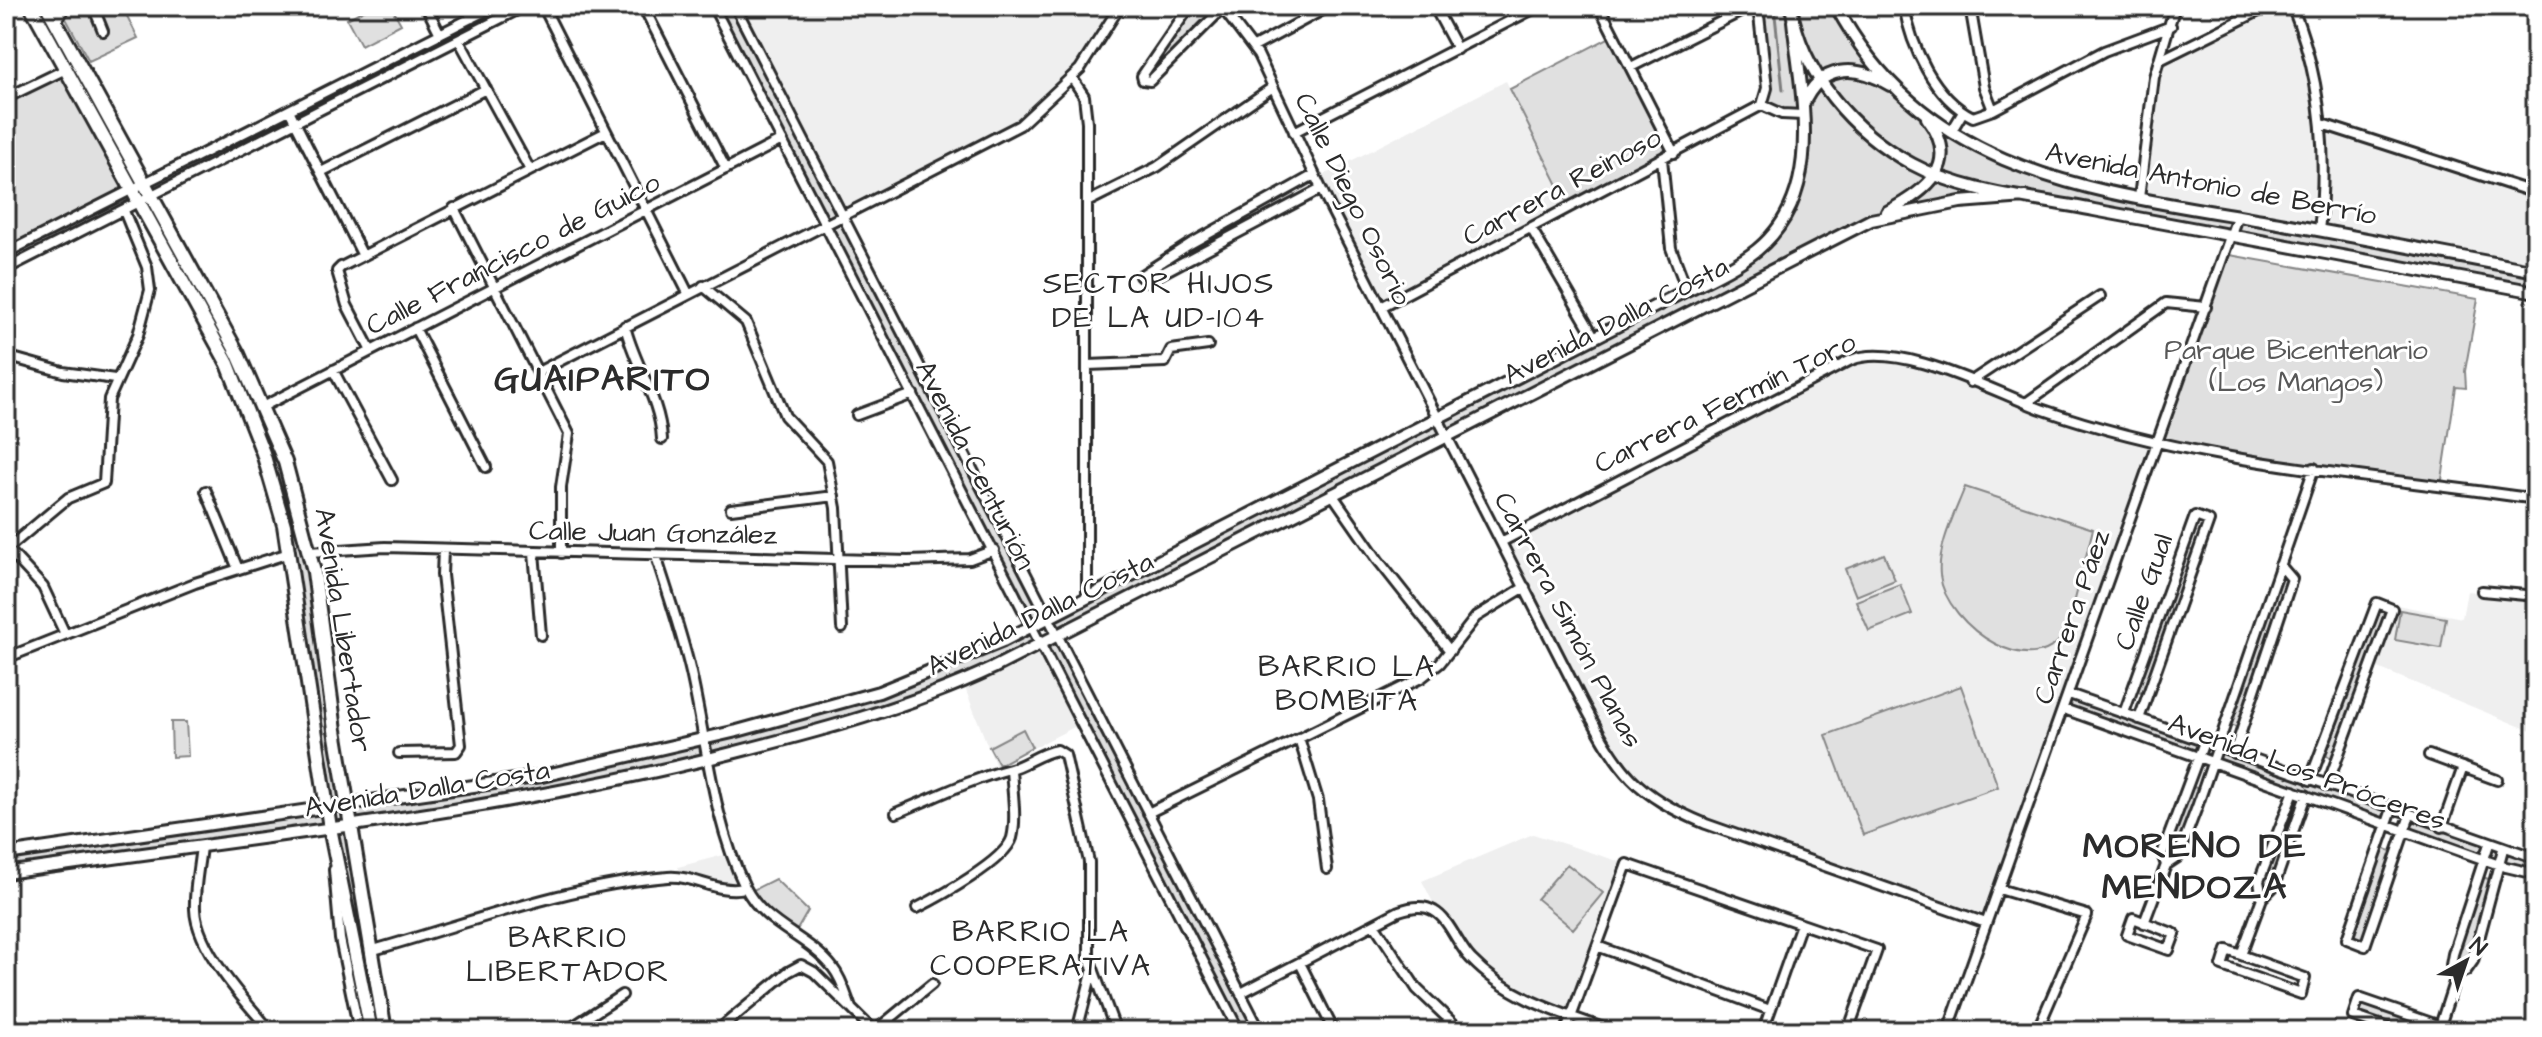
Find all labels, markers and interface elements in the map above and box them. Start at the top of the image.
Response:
street label: Calle Diego Osorio [1284,86,1422,313]
street label: Carrera Reinoso [1456,118,1668,256]
street label: Avenida Antonio de Berrío [2042,133,2380,235]
street label: Calle Francisco de Guico [359,163,667,345]
street label: Avenida Dalla Costa [1497,247,1735,395]
district label: SECTOR HIJOS DE LA UD-104 [1043,263,1275,339]
street label: Carrera Fermín Toro [1588,323,1863,483]
park label: Parque Bicentenario (Los Mangos) [2164,331,2428,403]
district label: GUAIPARITO [494,354,712,405]
street label: Avenida Centurión [906,354,1044,576]
street label: Carrera Simón Planas [1484,485,1652,755]
street label: Avenida Libertador [304,505,382,755]
street label: Calle Juan González [528,511,778,555]
street label: Carrera Páez [2024,524,2120,709]
street label: Calle Gual [2105,528,2183,656]
street label: Avenida Dalla Costa [920,542,1160,686]
district label: BARRIO LA BOMBITA [1258,646,1436,722]
street label: Avenida Los Próceres [2163,704,2451,840]
street label: Avenida Dalla Costa [302,750,552,828]
district label: MORENO DE MENDOZA [2083,821,2307,913]
district label: BARRIO LA COOPERATIVA [930,911,1152,987]
district label: BARRIO LIBERTADOR [466,917,670,993]
north arrow [2426,921,2506,1001]
text: N [2463,931,2493,963]

